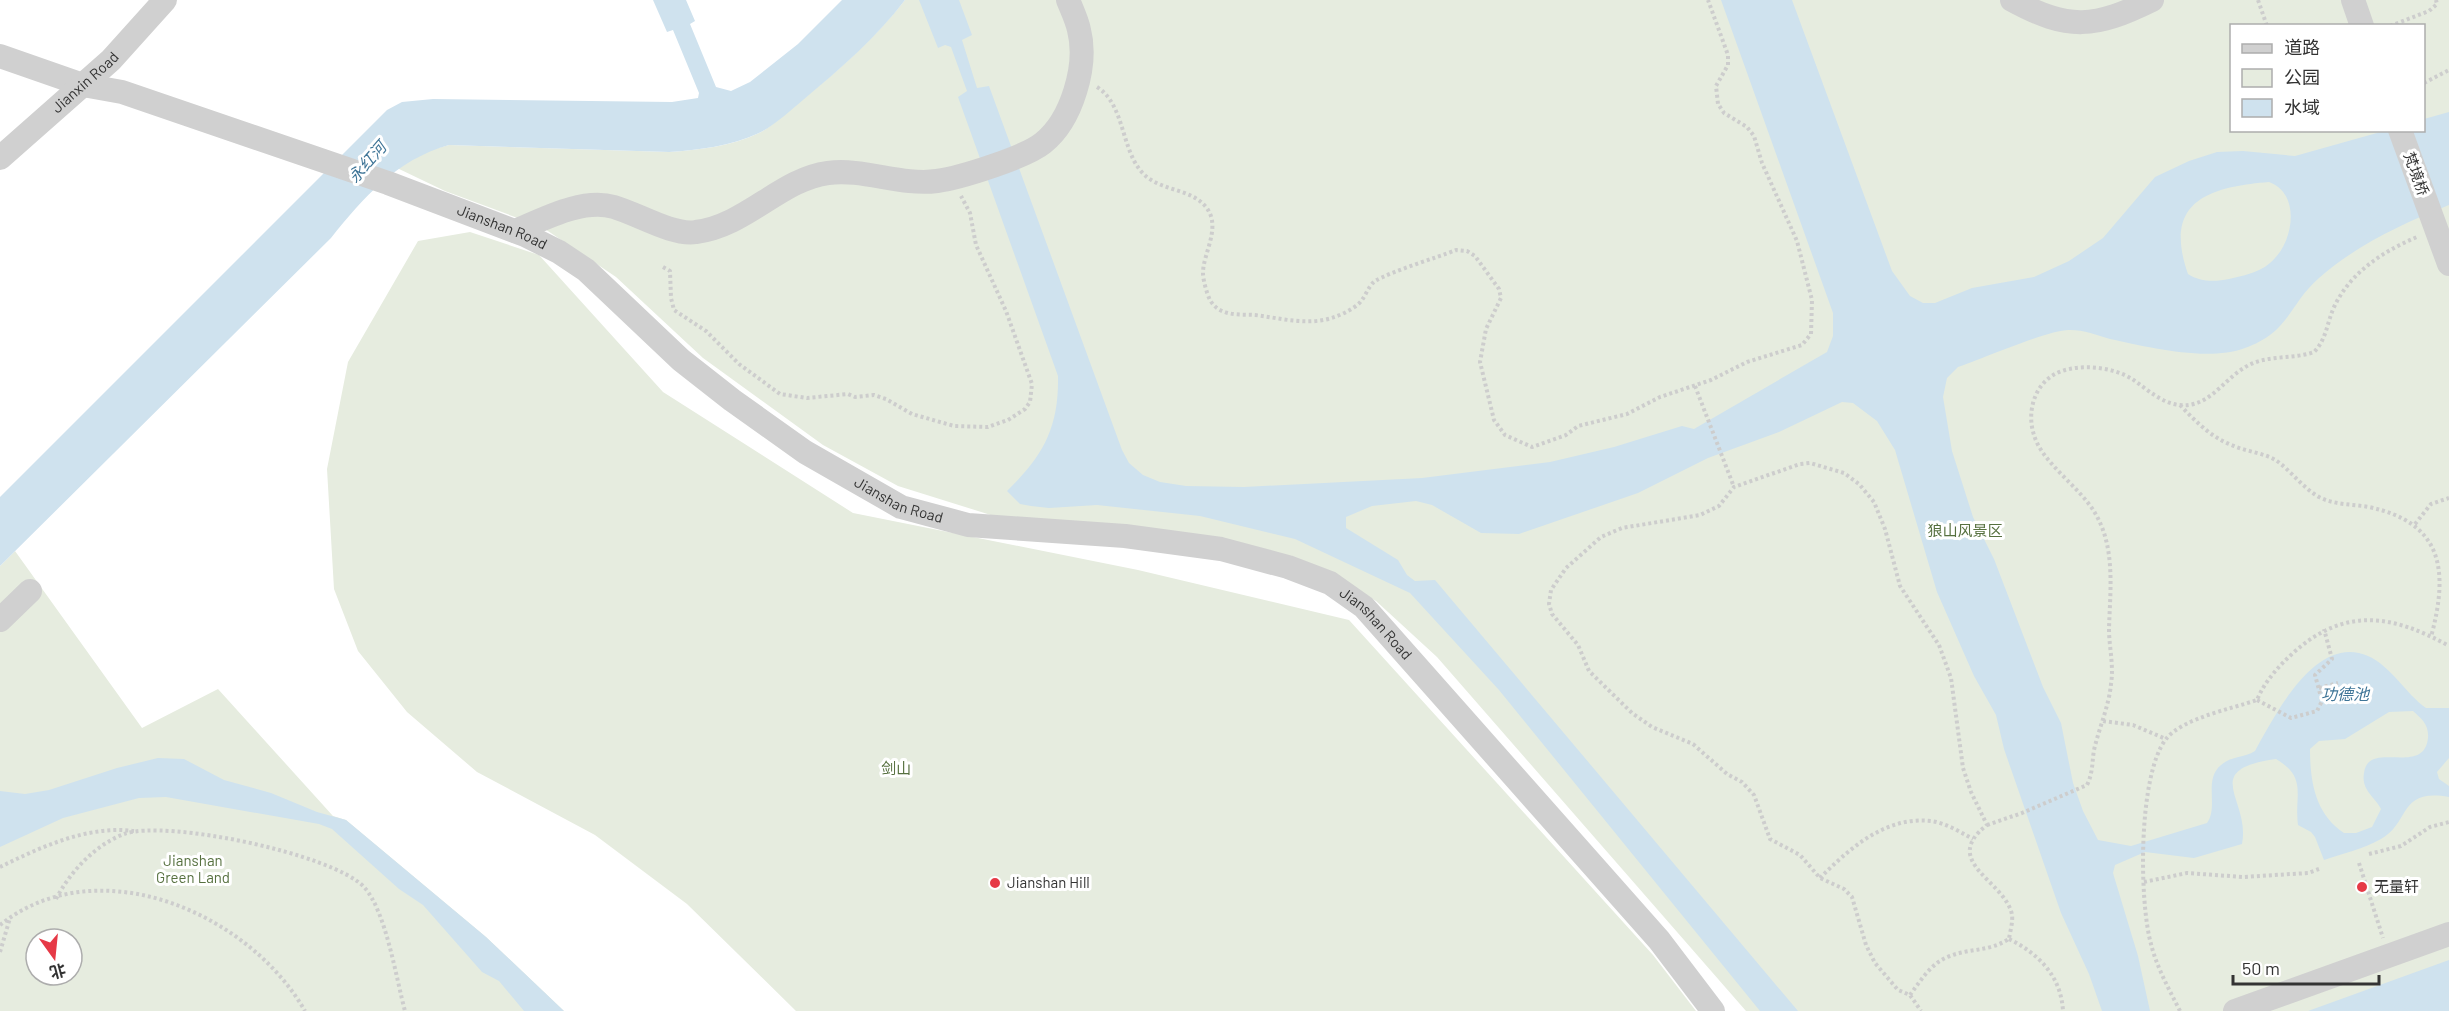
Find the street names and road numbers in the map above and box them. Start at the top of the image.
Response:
street label: Jianxin Road [48,48,122,116]
street label: 梵境桥 [2401,149,2433,198]
street label: Jianshan Road [455,200,551,253]
street label: Jianshan Road [852,472,945,526]
street label: Jianshan Road [1337,583,1416,663]

